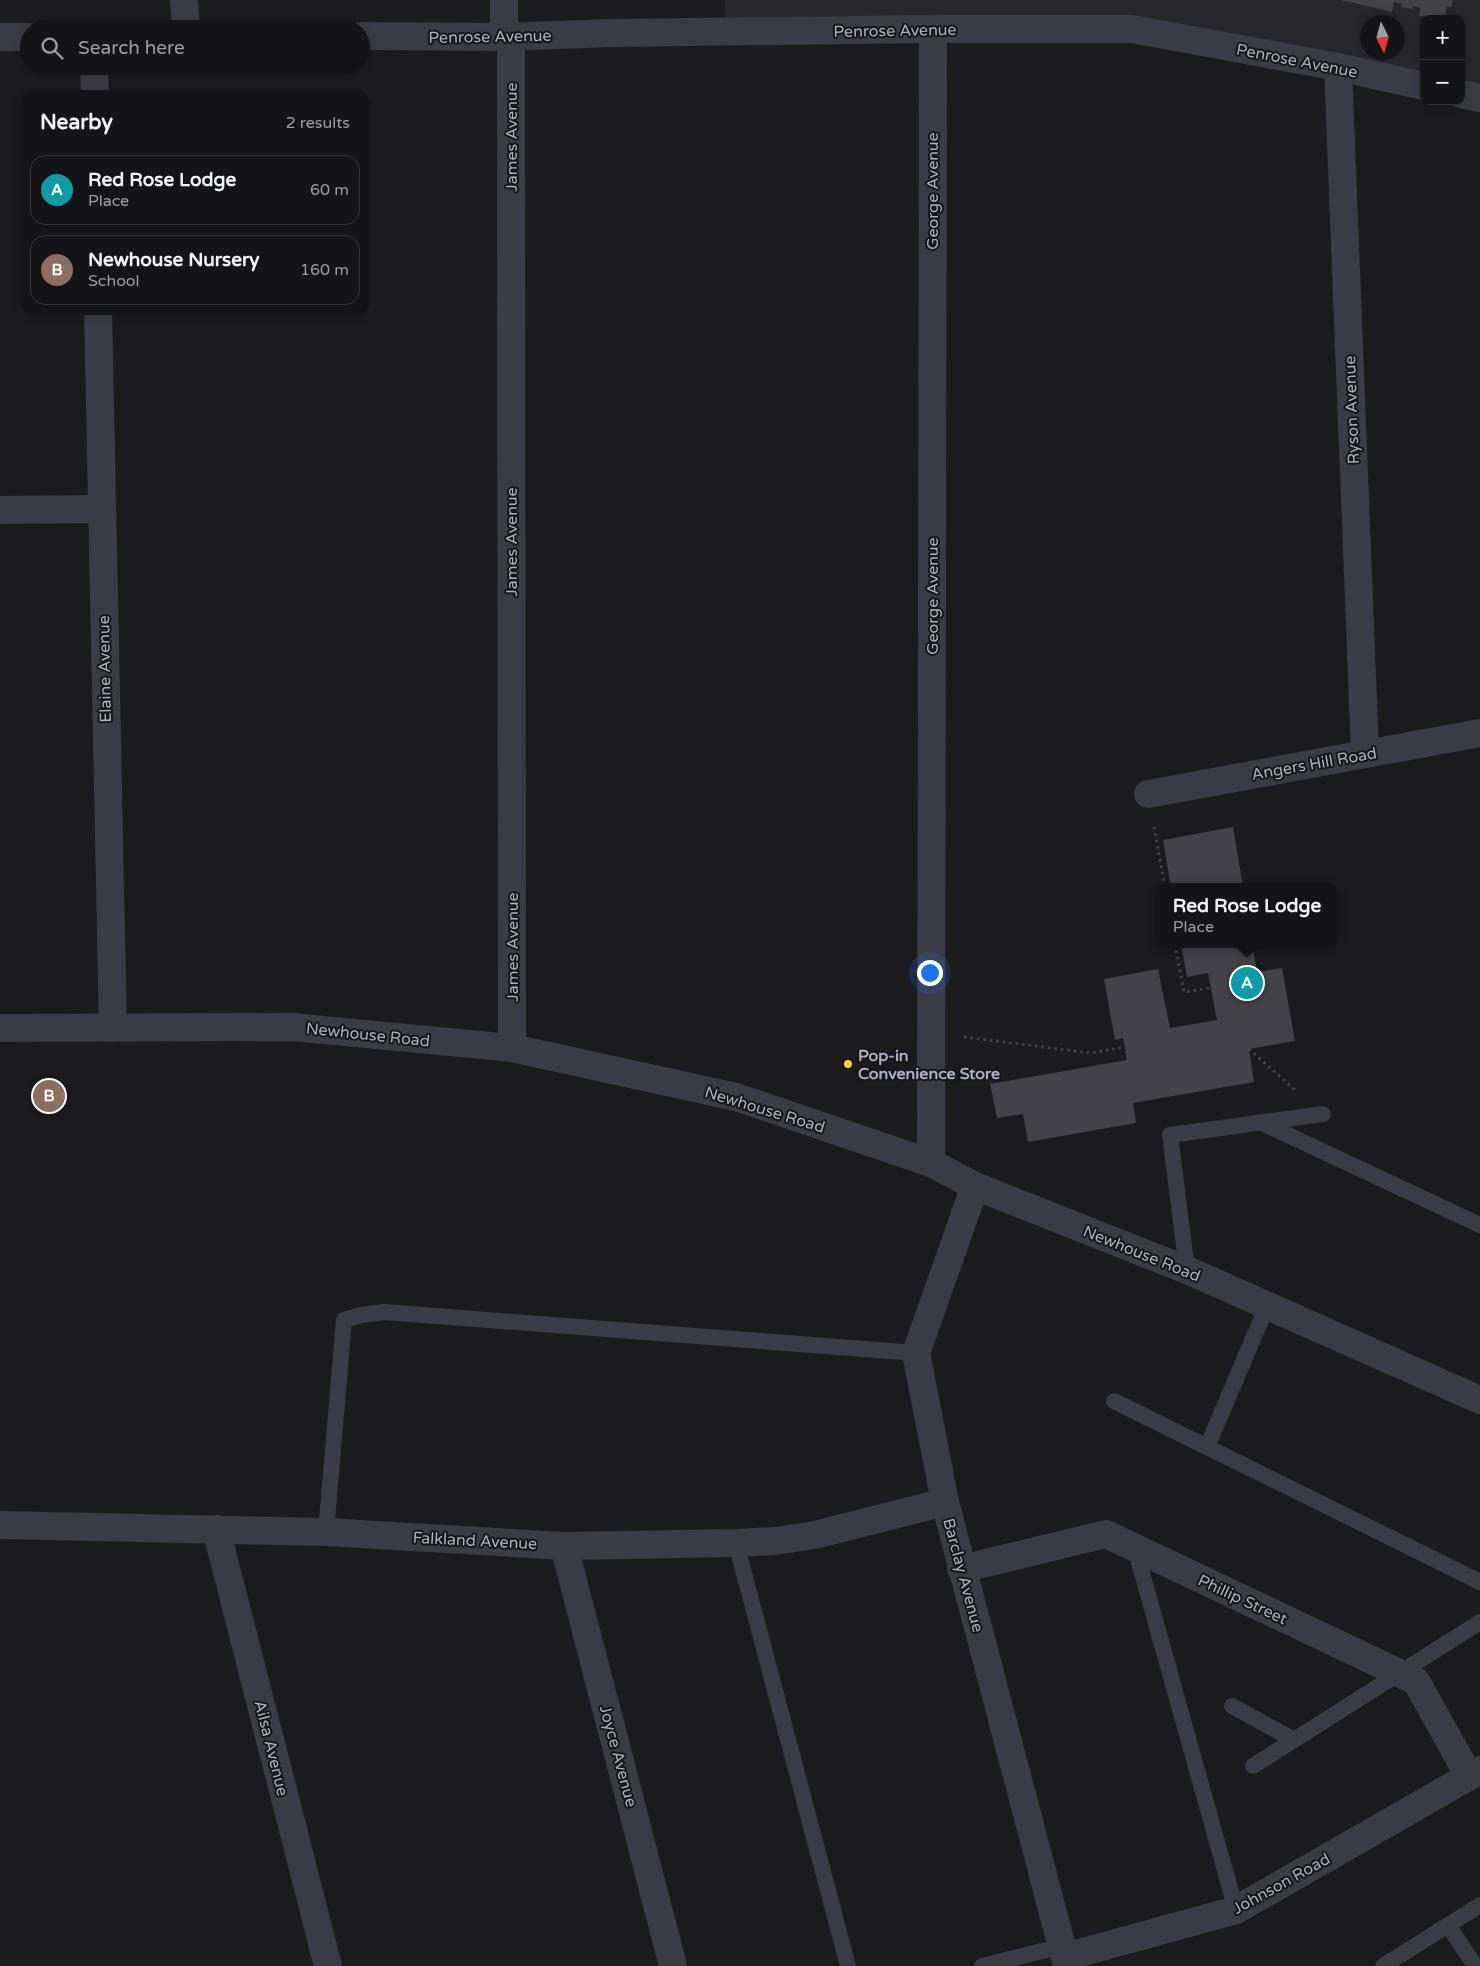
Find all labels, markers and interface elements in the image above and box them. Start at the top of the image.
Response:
north arrow [1360,15,1405,60]
map controls [1420,15,1465,105]
button: + [1420,15,1465,60]
search box [20,20,370,75]
street label: Penrose Avenue [833,20,957,42]
street label: Penrose Avenue [428,26,552,48]
icon: search [38,34,66,62]
text: Search here [78,37,185,59]
street label: Penrose Avenue [1234,39,1359,83]
button: − [1420,60,1465,105]
street label: James Avenue [502,82,522,192]
text: Nearby [40,110,113,135]
text: 2 results [286,113,350,133]
street label: George Avenue [923,132,943,250]
text: Red Rose Lodge [88,169,236,191]
text: A [51,180,63,200]
text: 60 m [310,180,349,200]
text: Place [88,191,129,211]
text: Newhouse Nursery [88,249,259,271]
text: B [51,260,63,280]
text: 160 m [300,260,349,280]
text: School [88,271,140,291]
street label: Ryson Avenue [1340,355,1364,465]
street label: James Avenue [502,487,522,597]
street label: George Avenue [923,537,943,655]
street label: Elaine Avenue [94,615,116,723]
street label: Angers Hill Road [1250,743,1378,785]
popup [1156,883,1338,948]
street label: James Avenue [503,892,523,1002]
text: Red Rose Lodge [1173,895,1321,917]
text: Place [1173,917,1214,937]
your location [917,960,943,986]
pin: A [1231,964,1263,1002]
street label: Newhouse Road [305,1019,431,1051]
place label: Pop-in Convenience Store [858,1046,1000,1084]
marker: Pop-in Convenience Store [842,1058,854,1070]
pin: B [33,1077,65,1115]
street label: Newhouse Road [702,1082,827,1138]
street label: Newhouse Road [1080,1221,1203,1287]
street label: Barclay Avenue [938,1516,988,1635]
street label: Falkland Avenue [412,1528,538,1554]
street label: Phillip Street [1195,1570,1290,1629]
street label: Ailsa Avenue [249,1698,293,1798]
street label: Joyce Avenue [595,1703,641,1809]
street label: Johnson Road [1229,1849,1334,1919]

